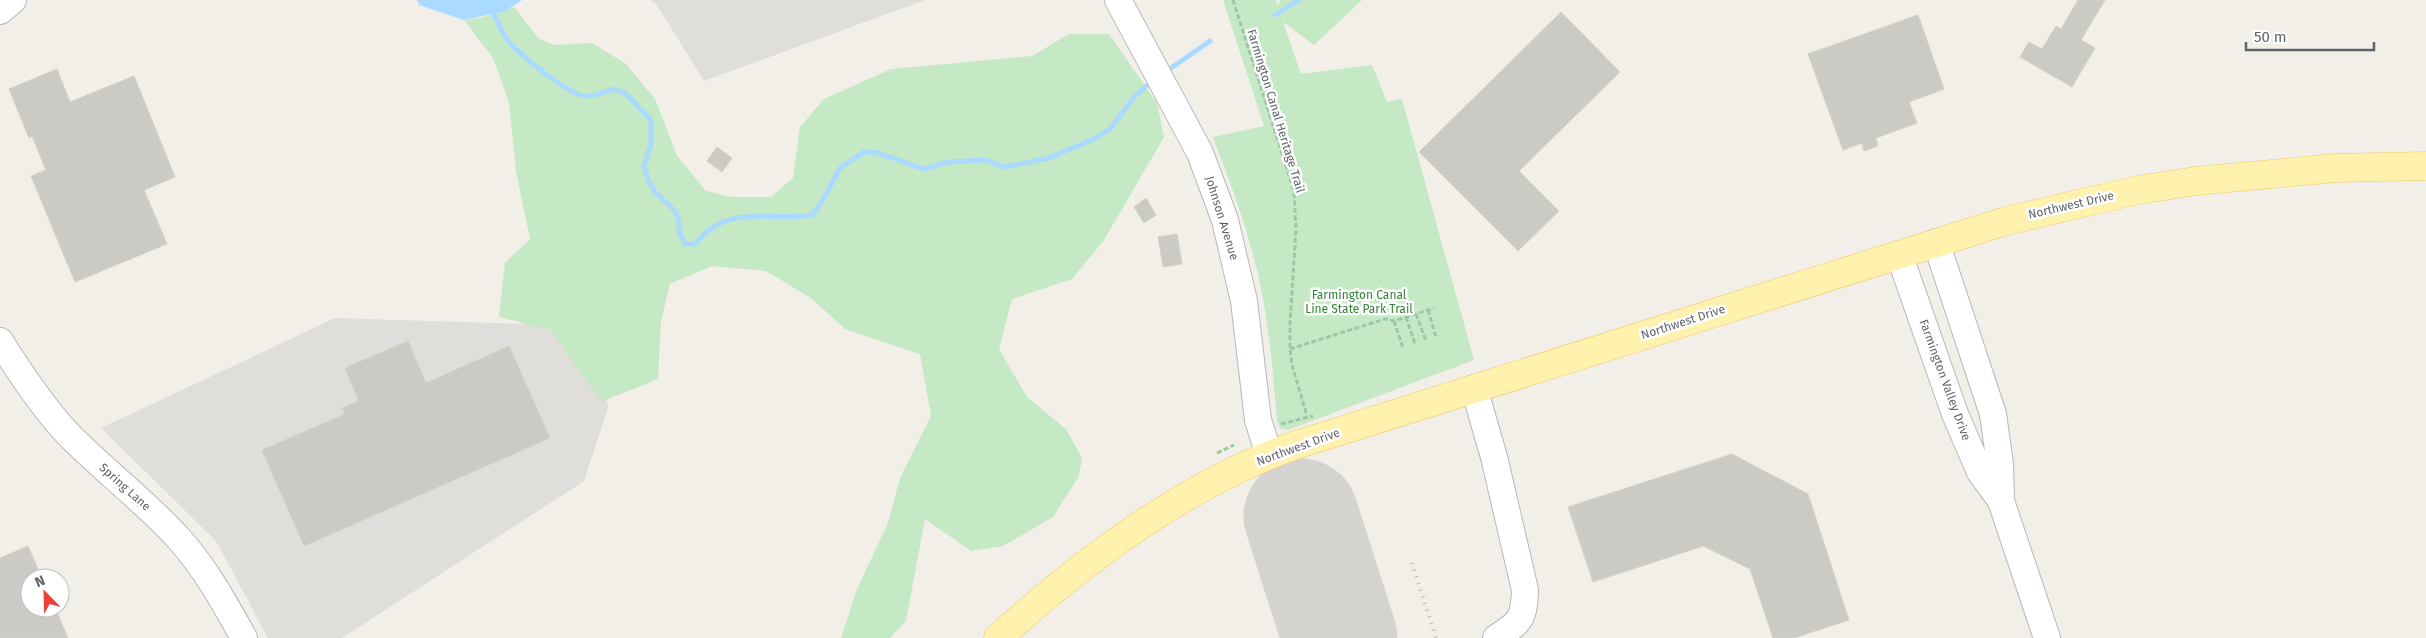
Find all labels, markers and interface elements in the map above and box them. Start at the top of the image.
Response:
scale bar [2246,20,2374,52]
street label: Farmington Canal Heritage Trail [1244,27,1308,195]
text: 50 m [2254,28,2287,46]
street label: Johnson Avenue [1203,174,1241,262]
street label: Northwest Drive [2027,188,2115,222]
park label: Farmington Canal Line State Park Trail [1305,288,1413,316]
street label: Northwest Drive [1639,302,1727,342]
street label: Farmington Valley Drive [1917,317,1973,443]
street label: Northwest Drive [1254,425,1342,469]
street label: Spring Lane [97,460,153,514]
north arrow [20,568,70,618]
text: N [33,572,48,591]

